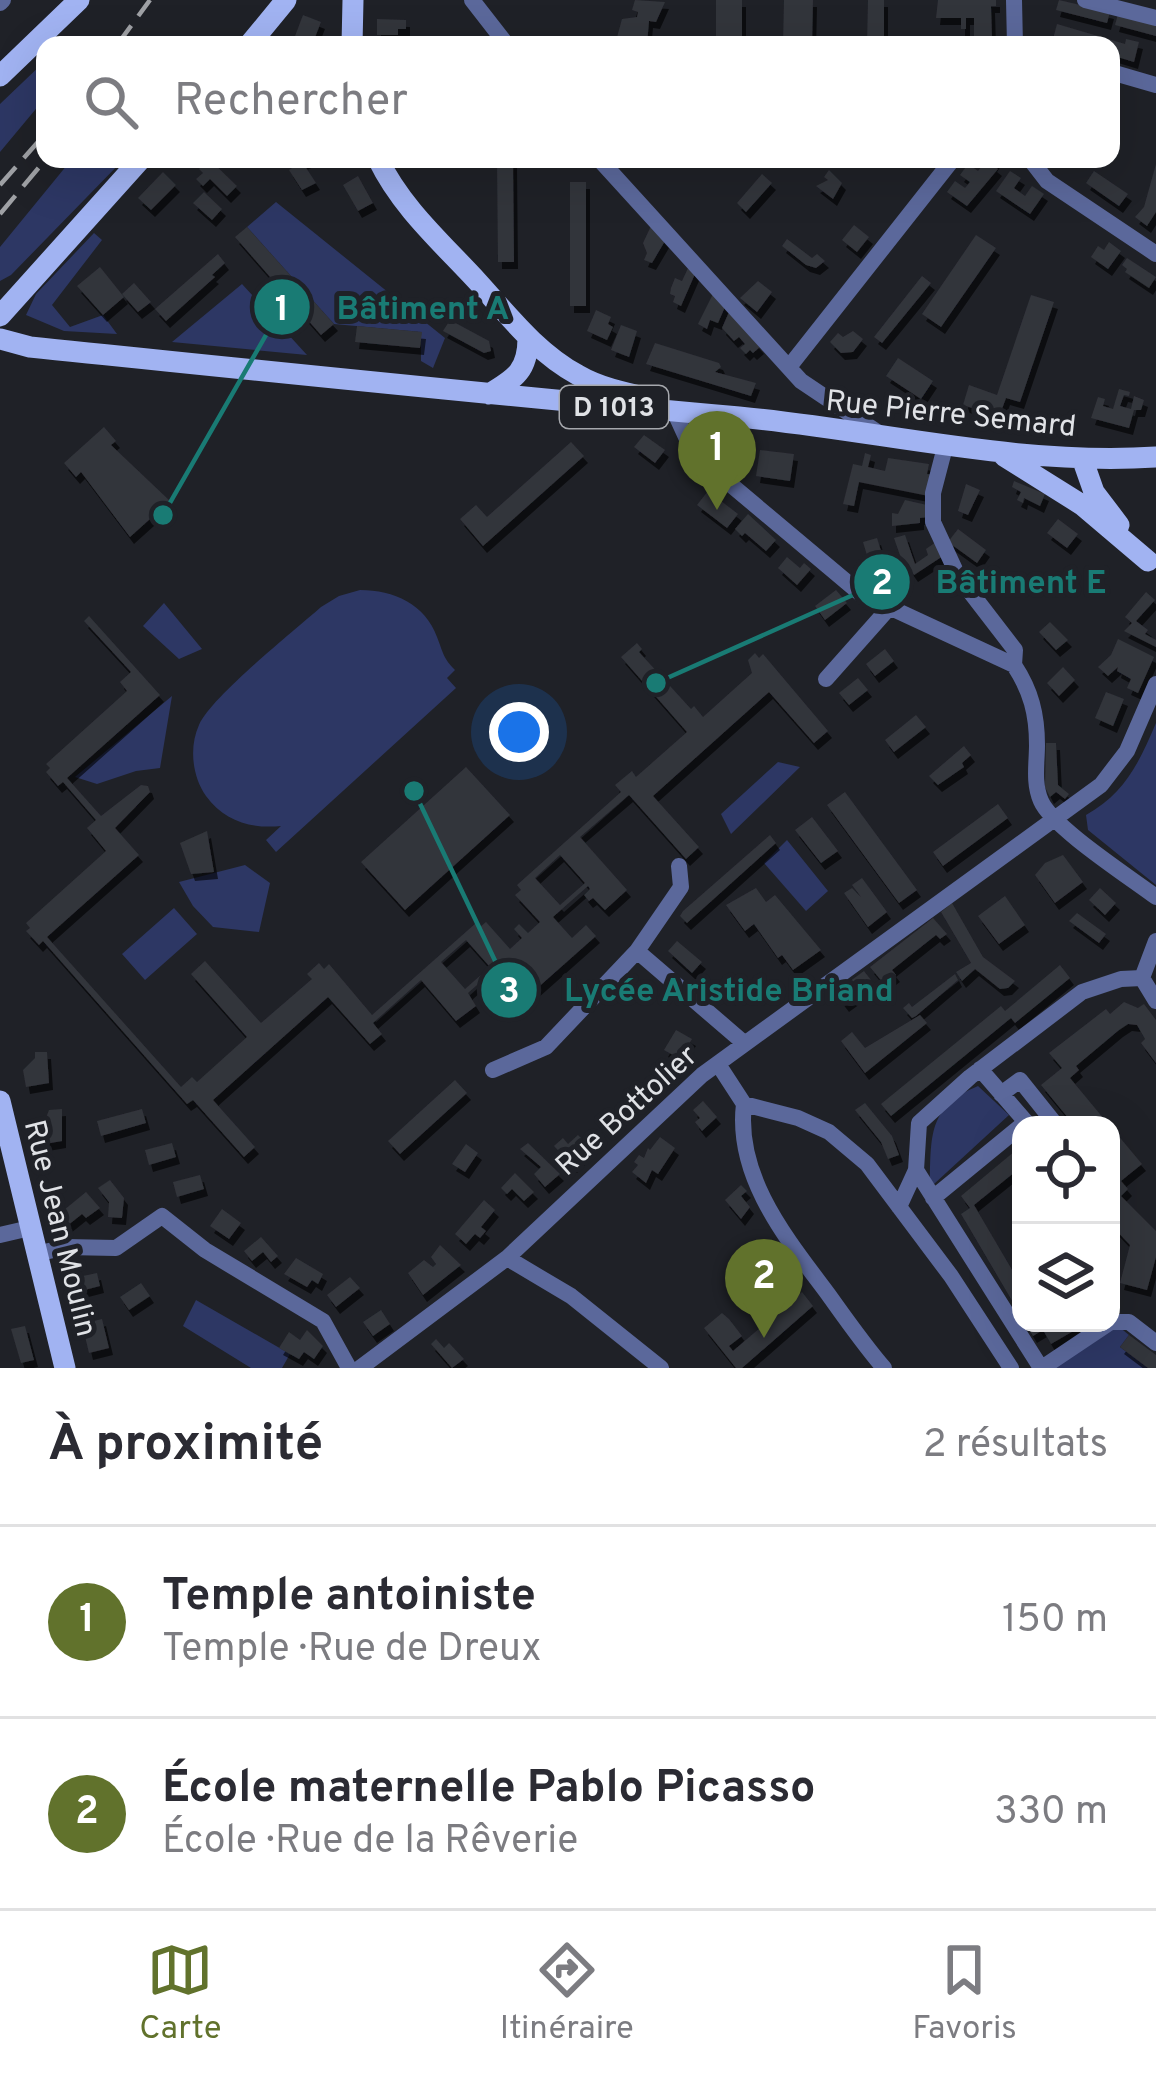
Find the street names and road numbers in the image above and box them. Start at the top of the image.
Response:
street label: Rue Pierre Semard [824,384,1078,447]
road number: D 1013 [560,386,668,428]
street label: Rue Bottolier [549,1038,706,1185]
street label: Rue Jean Moulin [14,1116,103,1341]

